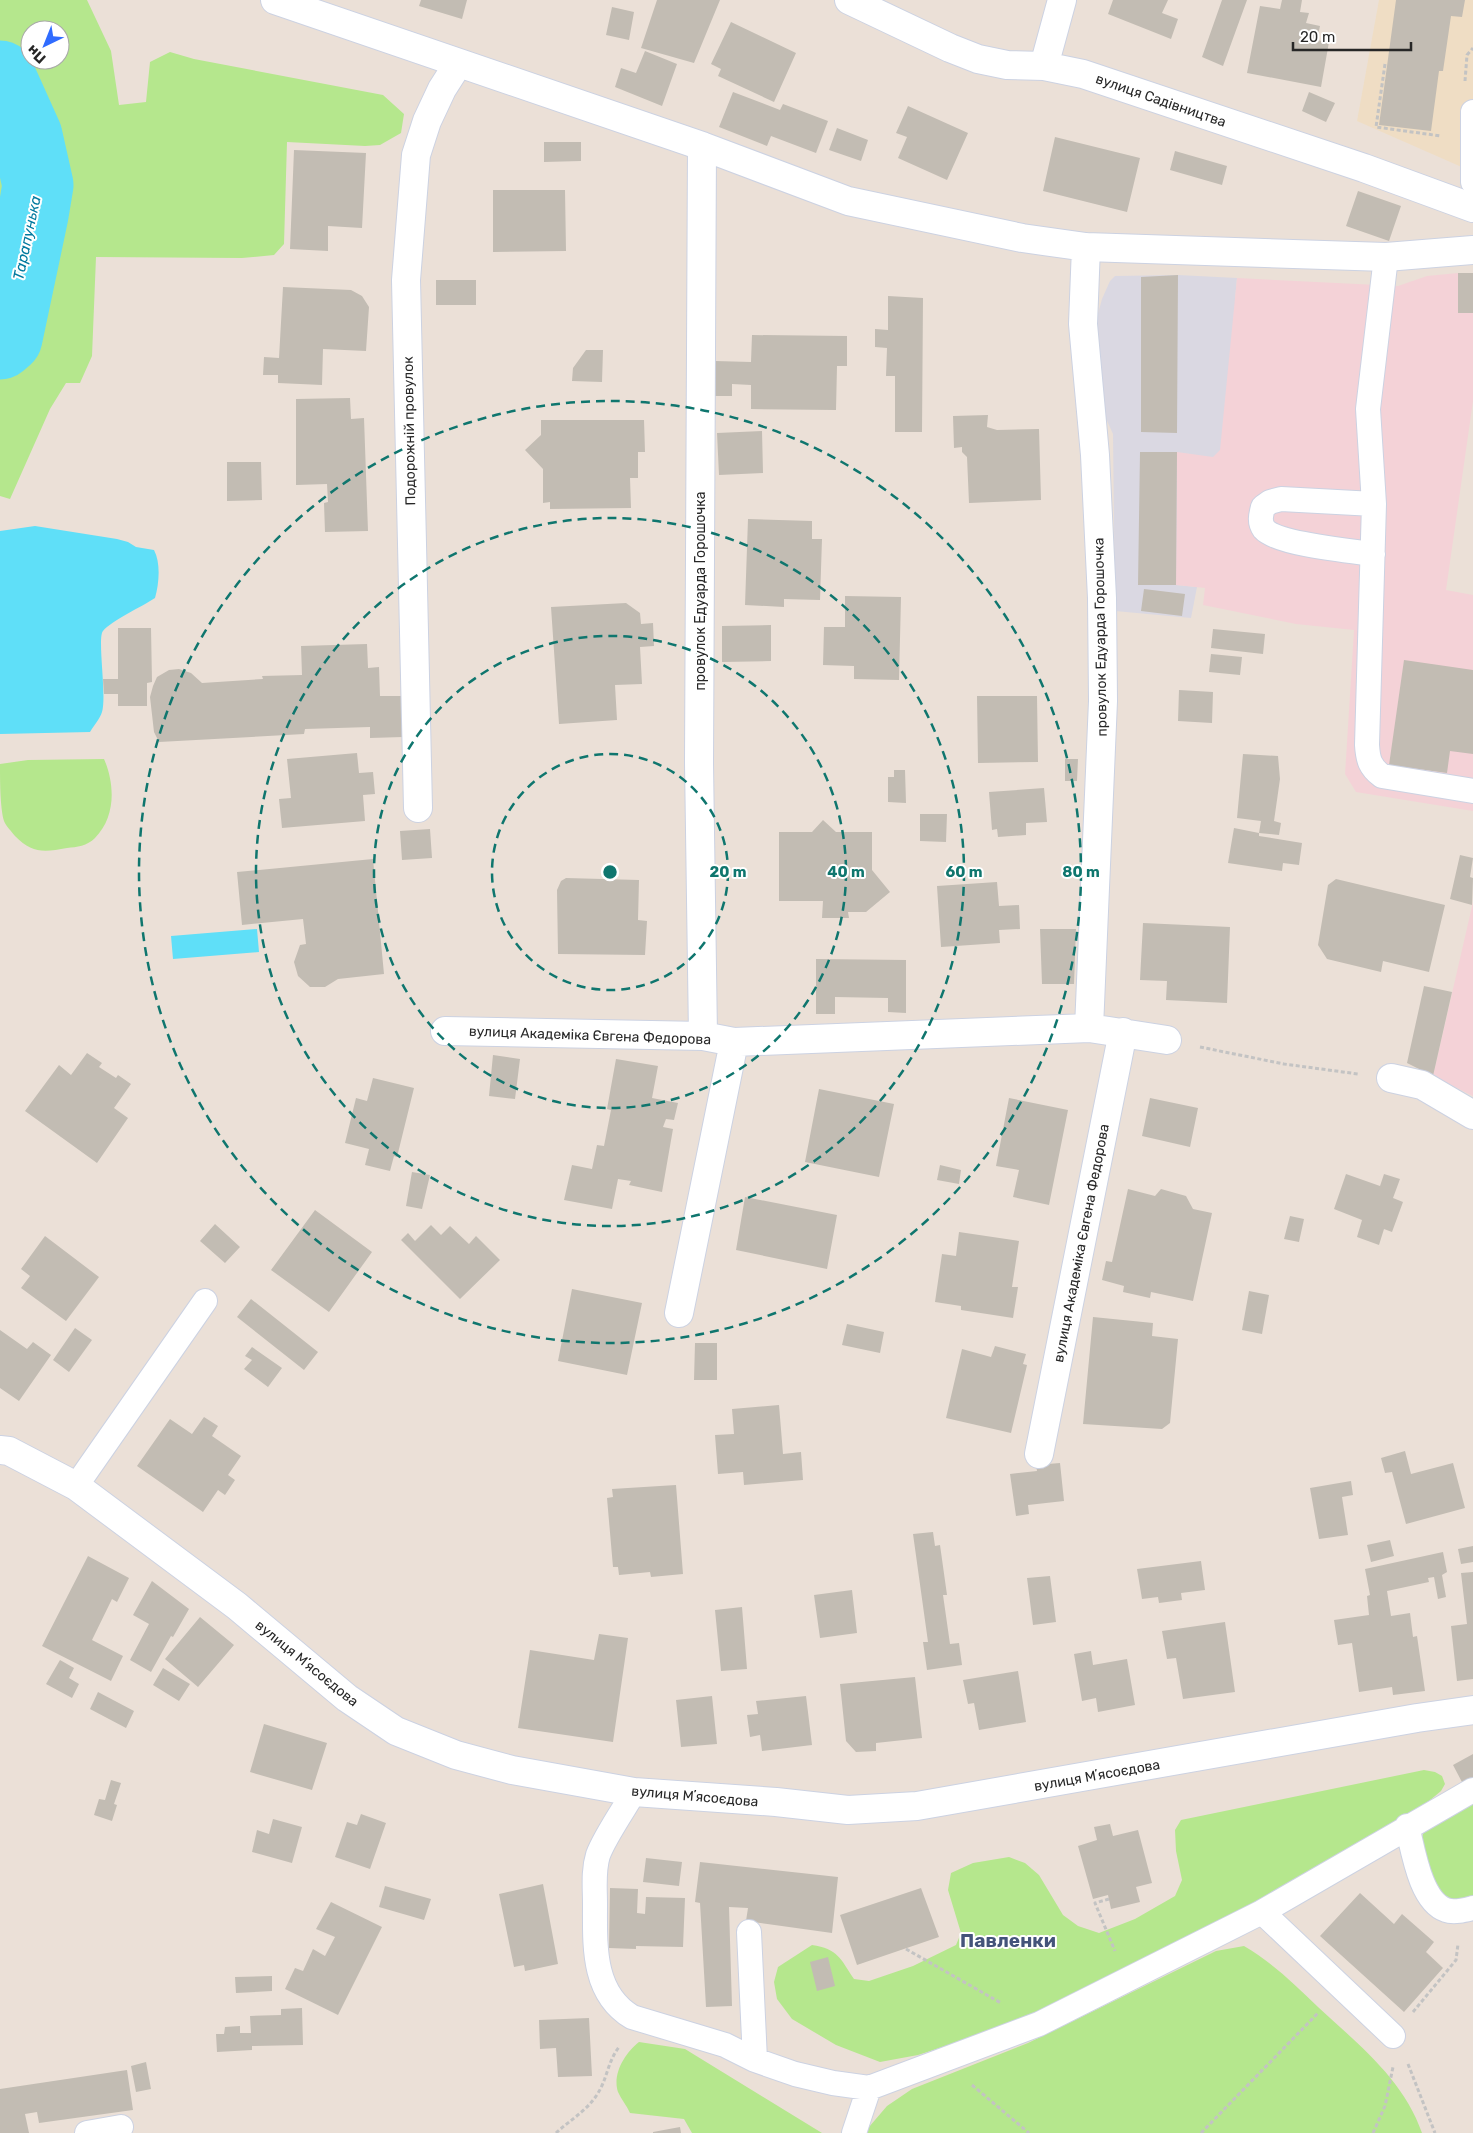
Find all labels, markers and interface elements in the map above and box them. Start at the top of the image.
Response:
north arrow [20,20,70,70]
scale bar [1293,20,1410,52]
text: 20 m [1300,28,1335,46]
text: Пн [24,41,49,67]
street label: вулиця Садівництва [1093,70,1228,131]
water label: Тарапунька [9,194,45,282]
street label: Подорожній провулок [400,356,419,506]
street label: провулок Едуарда Горошочка [692,491,709,691]
street label: провулок Едуарда Горошочка [1090,537,1111,737]
centre of rings [601,863,619,881]
text: 20 m [710,863,746,881]
text: 40 m [827,863,865,881]
text: 60 m [946,863,982,881]
text: 80 m [1062,863,1100,881]
street label: вулиця Академіка Євгена Федорова [469,1023,711,1048]
street label: вулиця Академіка Євгена Федорова [1050,1123,1113,1364]
street label: вулиця Мʼясоєдова [252,1617,362,1710]
street label: вулиця Мʼясоєдова [1033,1756,1161,1795]
street label: вулиця Мʼясоєдова [631,1782,759,1811]
district label: Павленки [960,1929,1056,1952]

